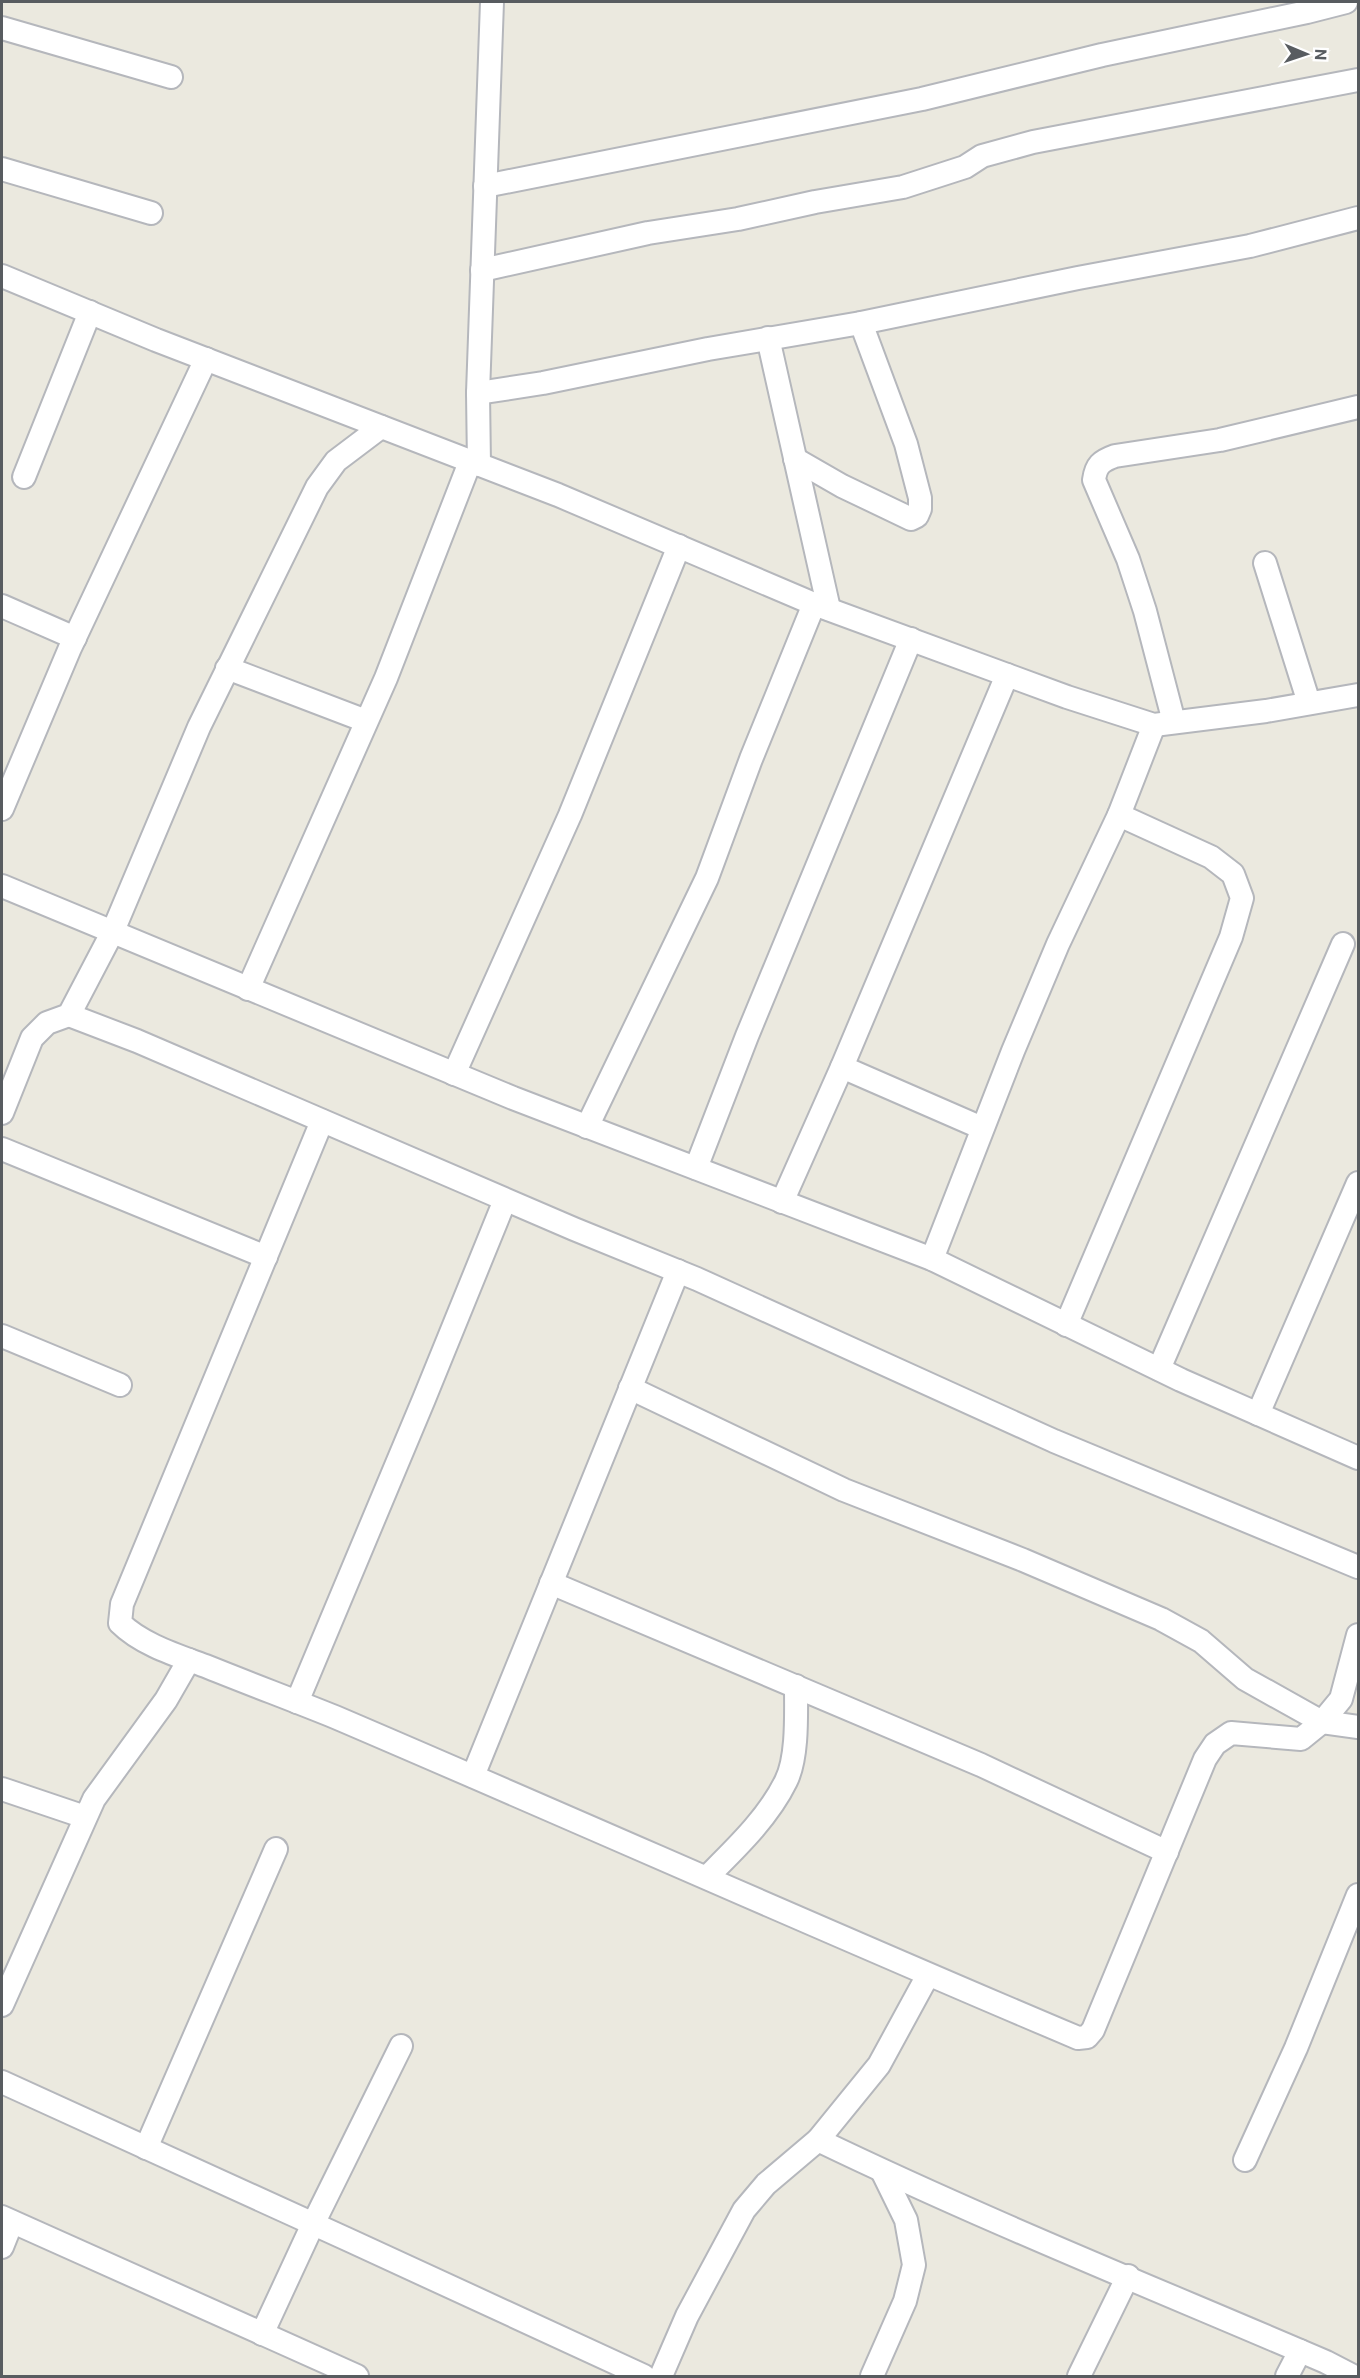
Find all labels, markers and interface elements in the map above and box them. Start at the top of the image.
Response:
north arrow [1276,24,1336,84]
text: N [1311,49,1330,60]

